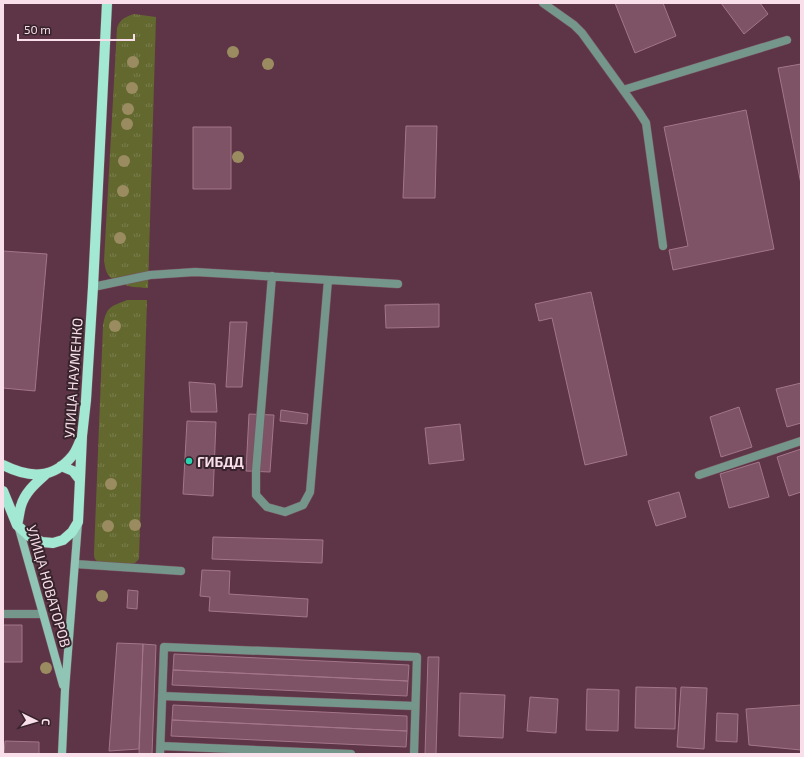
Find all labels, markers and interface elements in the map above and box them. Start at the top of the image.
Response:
scale bar [18,16,134,42]
text: 50 m [24,22,51,36]
street label: УЛИЦА НАУМЕНКО [60,317,86,439]
place label: ГИБДД [197,453,245,470]
marker: ГИБДД [184,456,194,466]
street label: УЛИЦА НОВАТОРОВ [23,523,75,649]
north arrow [16,701,56,741]
text: С [40,718,53,726]

